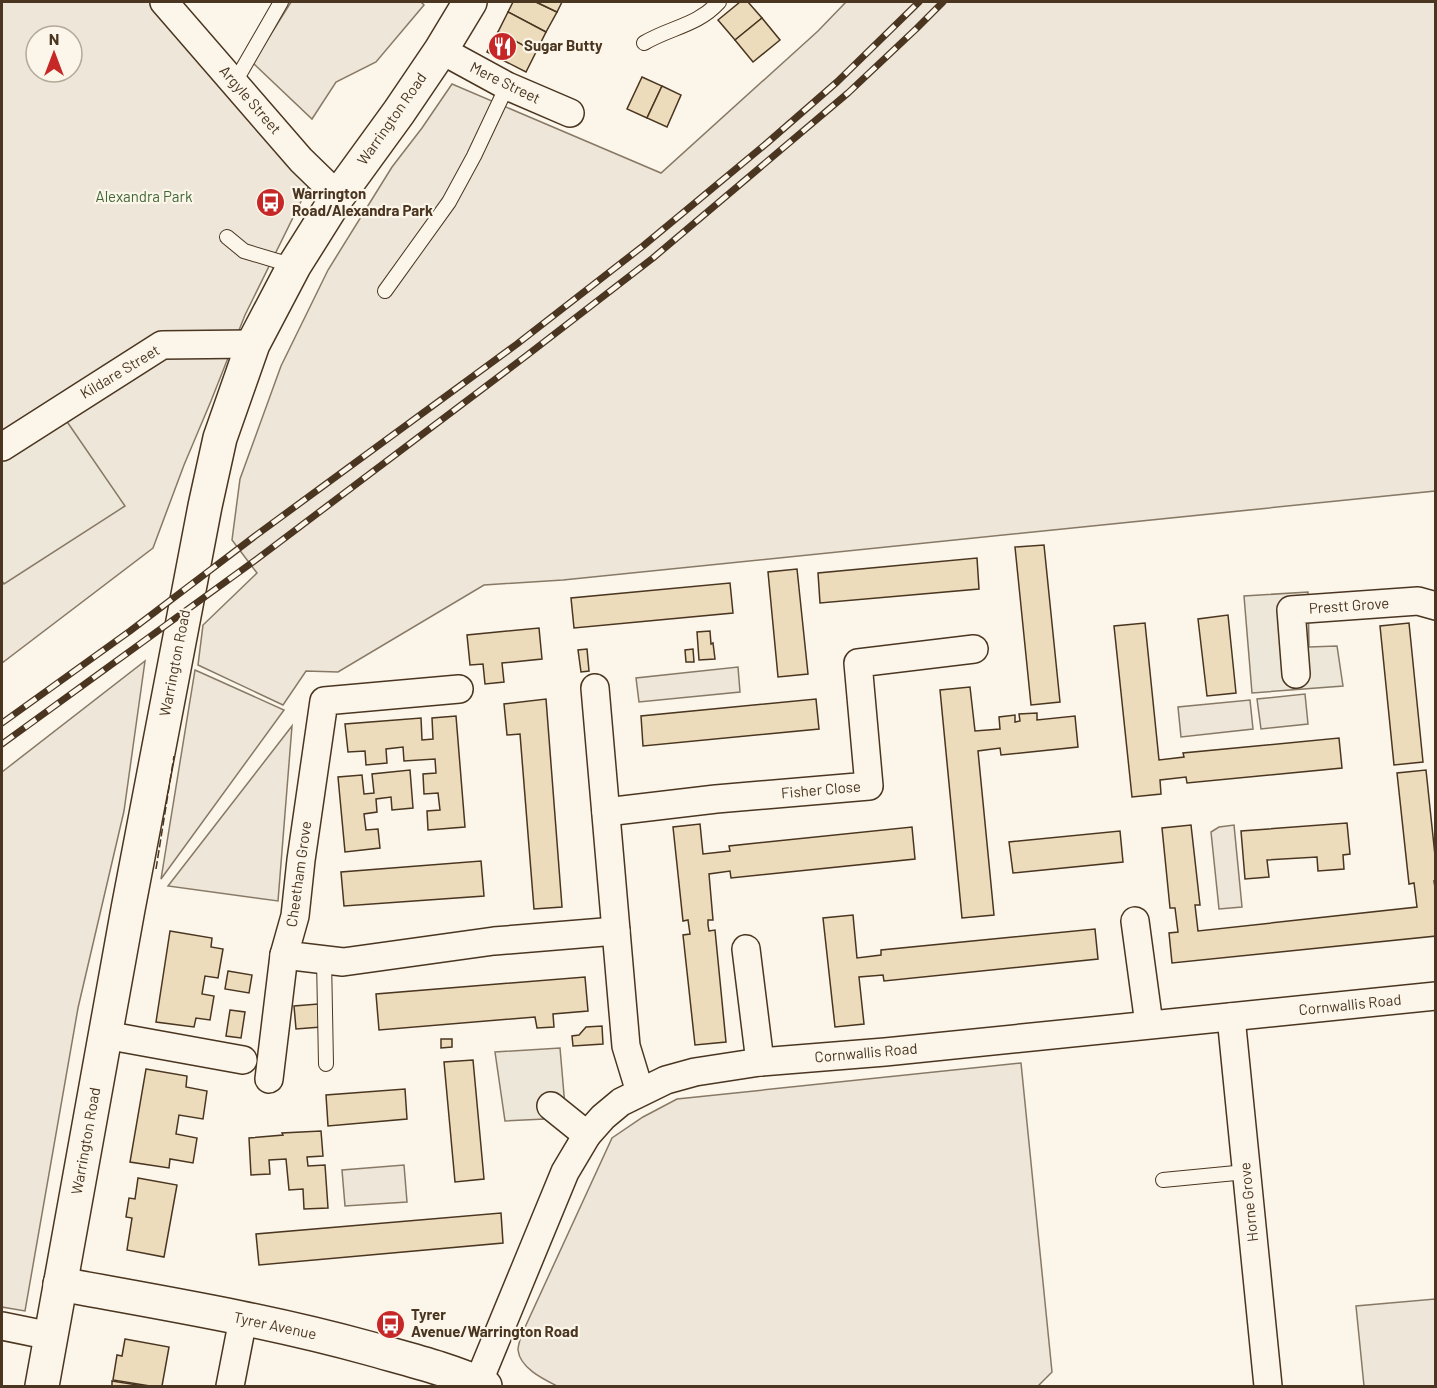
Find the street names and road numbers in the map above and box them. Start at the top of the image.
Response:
street label: Mere Street [467,57,544,107]
street label: Argyle Street [216,61,285,137]
street label: Warrington Road [353,69,430,168]
street label: Kildare Street [76,340,163,402]
street label: Prestt Grove [1308,593,1390,617]
street label: Warrington Road [155,608,193,718]
street label: Fisher Close [780,777,862,801]
street label: Cheetham Grove [282,820,314,928]
street label: Cornwallis Road [1298,990,1402,1018]
street label: Cornwallis Road [814,1039,918,1065]
street label: Warrington Road [67,1086,103,1196]
street label: Horne Grove [1235,1162,1261,1243]
street label: Tyrer Avenue [232,1307,318,1343]

